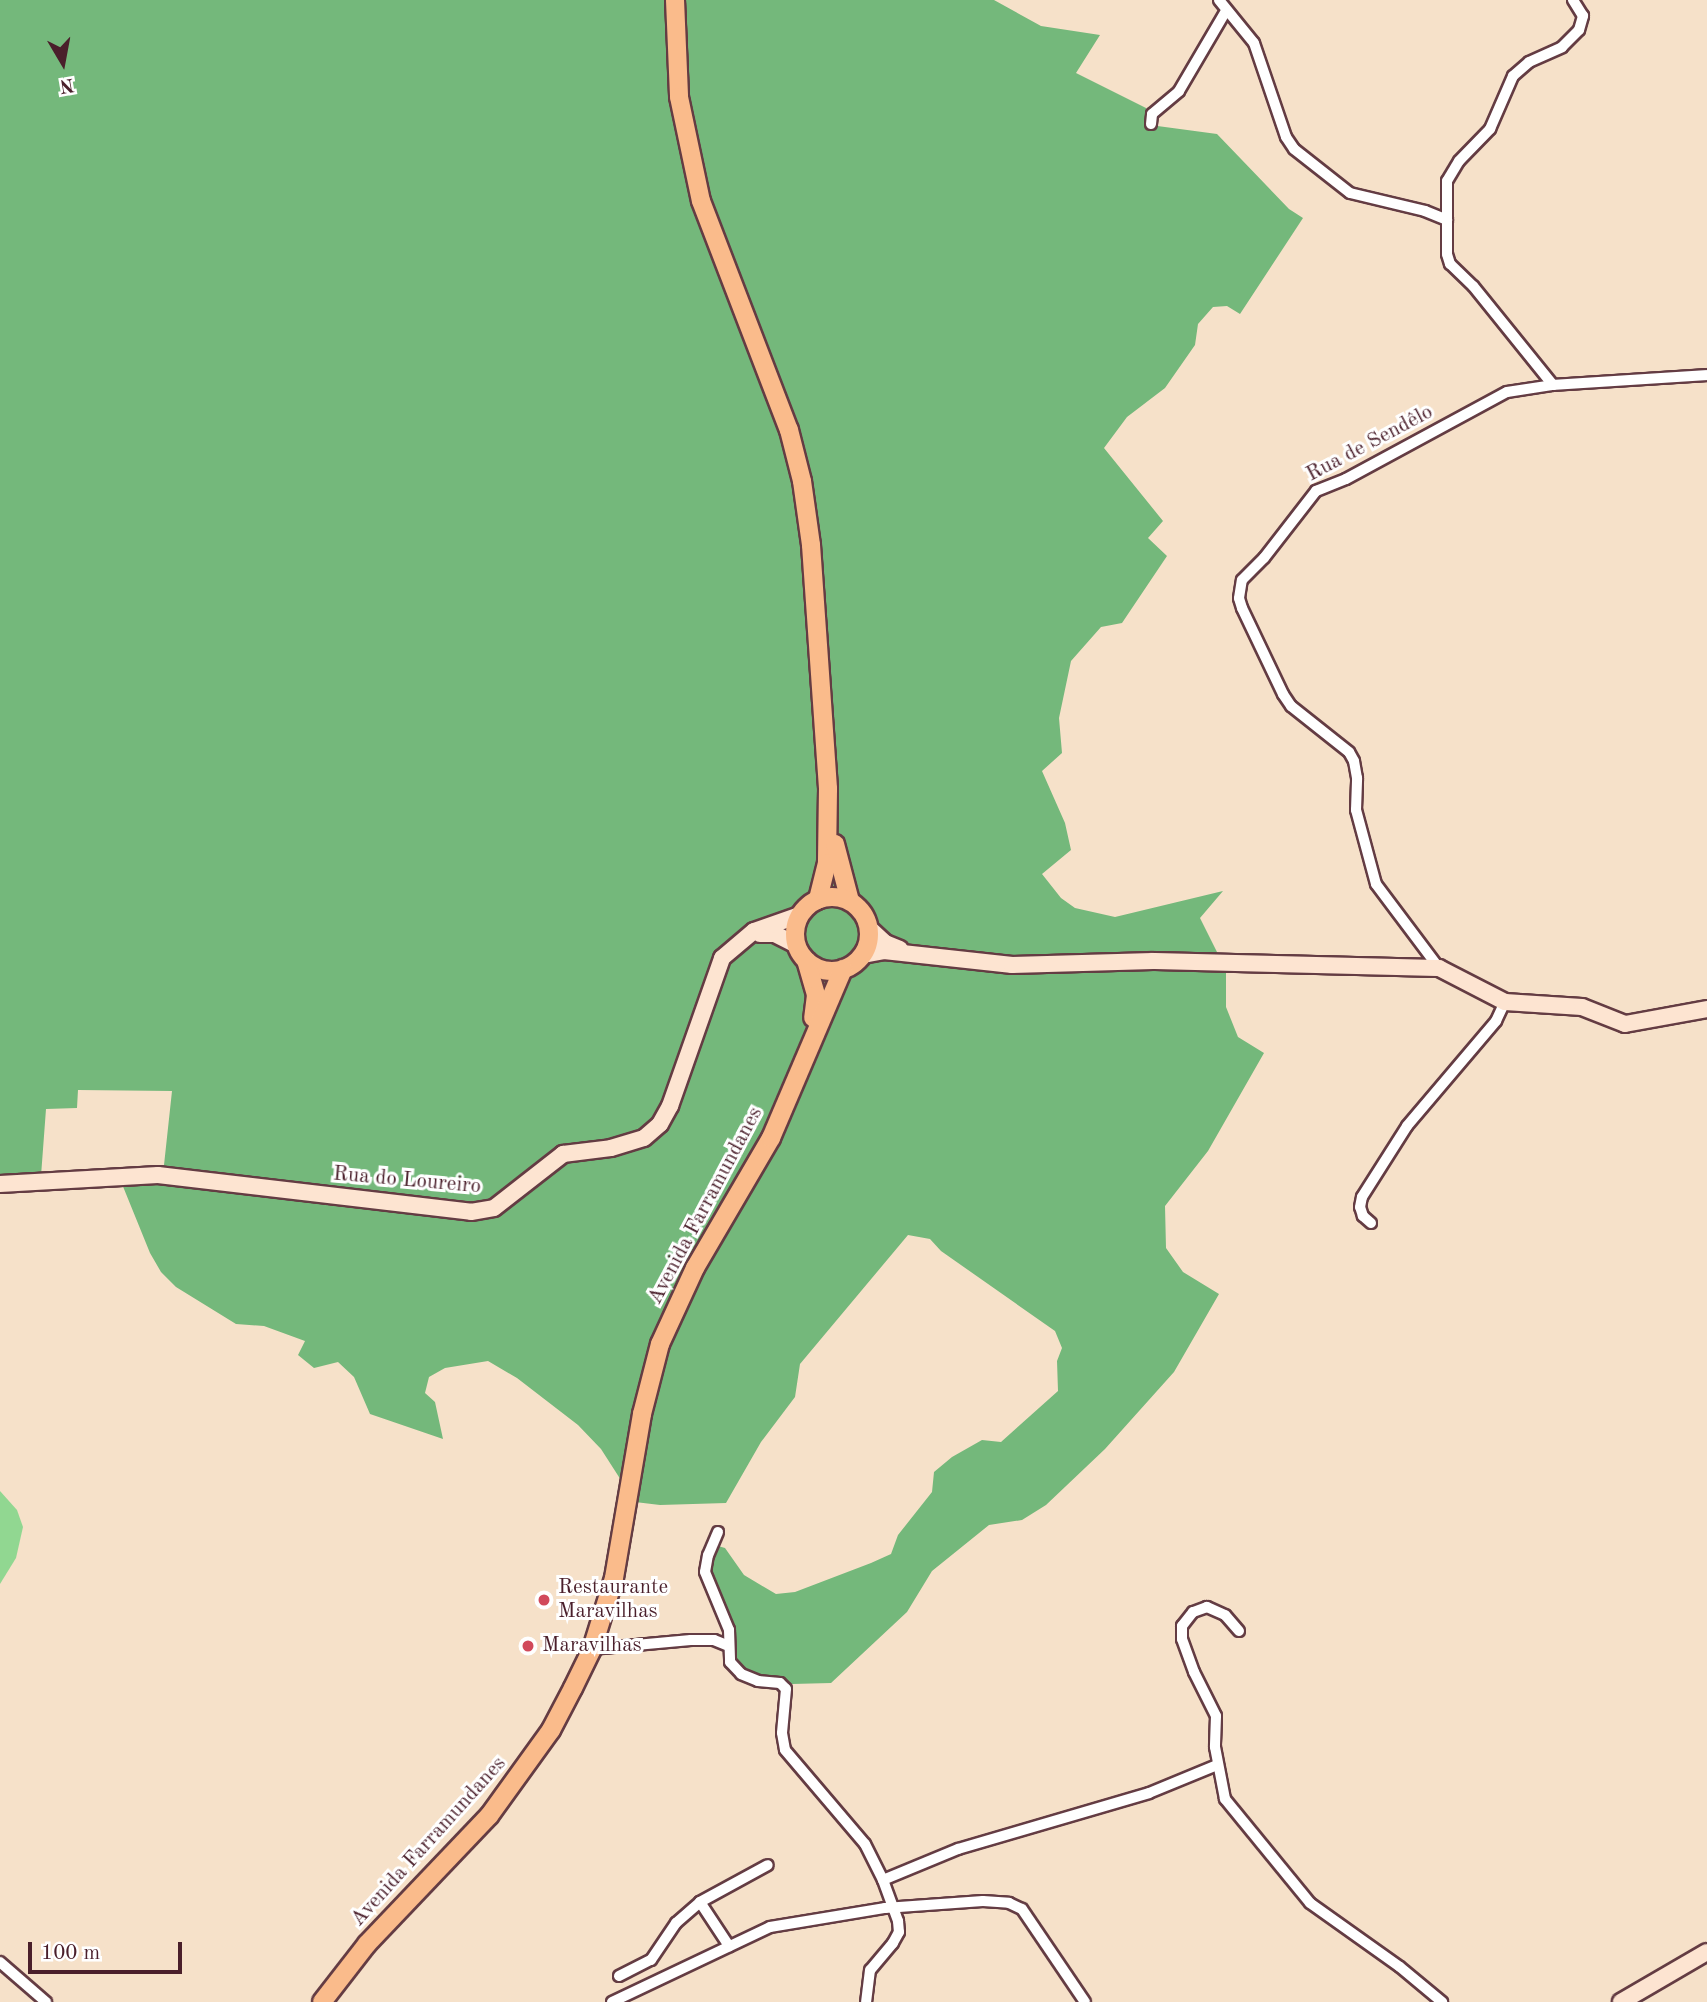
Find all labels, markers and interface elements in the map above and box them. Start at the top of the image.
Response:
north arrow [28,28,98,98]
text: N [58,74,76,95]
street label: Rua de Sendêlo [1302,400,1438,488]
street label: Avenida Farramundanes [643,1103,769,1309]
street label: Rua do Loureiro [332,1162,482,1200]
place label: Restaurante Maravilhas [558,1575,668,1625]
marker: Restaurante Maravilhas [536,1592,552,1608]
place label: Maravilhas [542,1633,642,1659]
marker: Maravilhas [520,1638,536,1654]
street label: Avenida Farramundanes [346,1752,512,1932]
scale bar [32,1928,186,1972]
text: 100 m [41,1943,100,1964]

